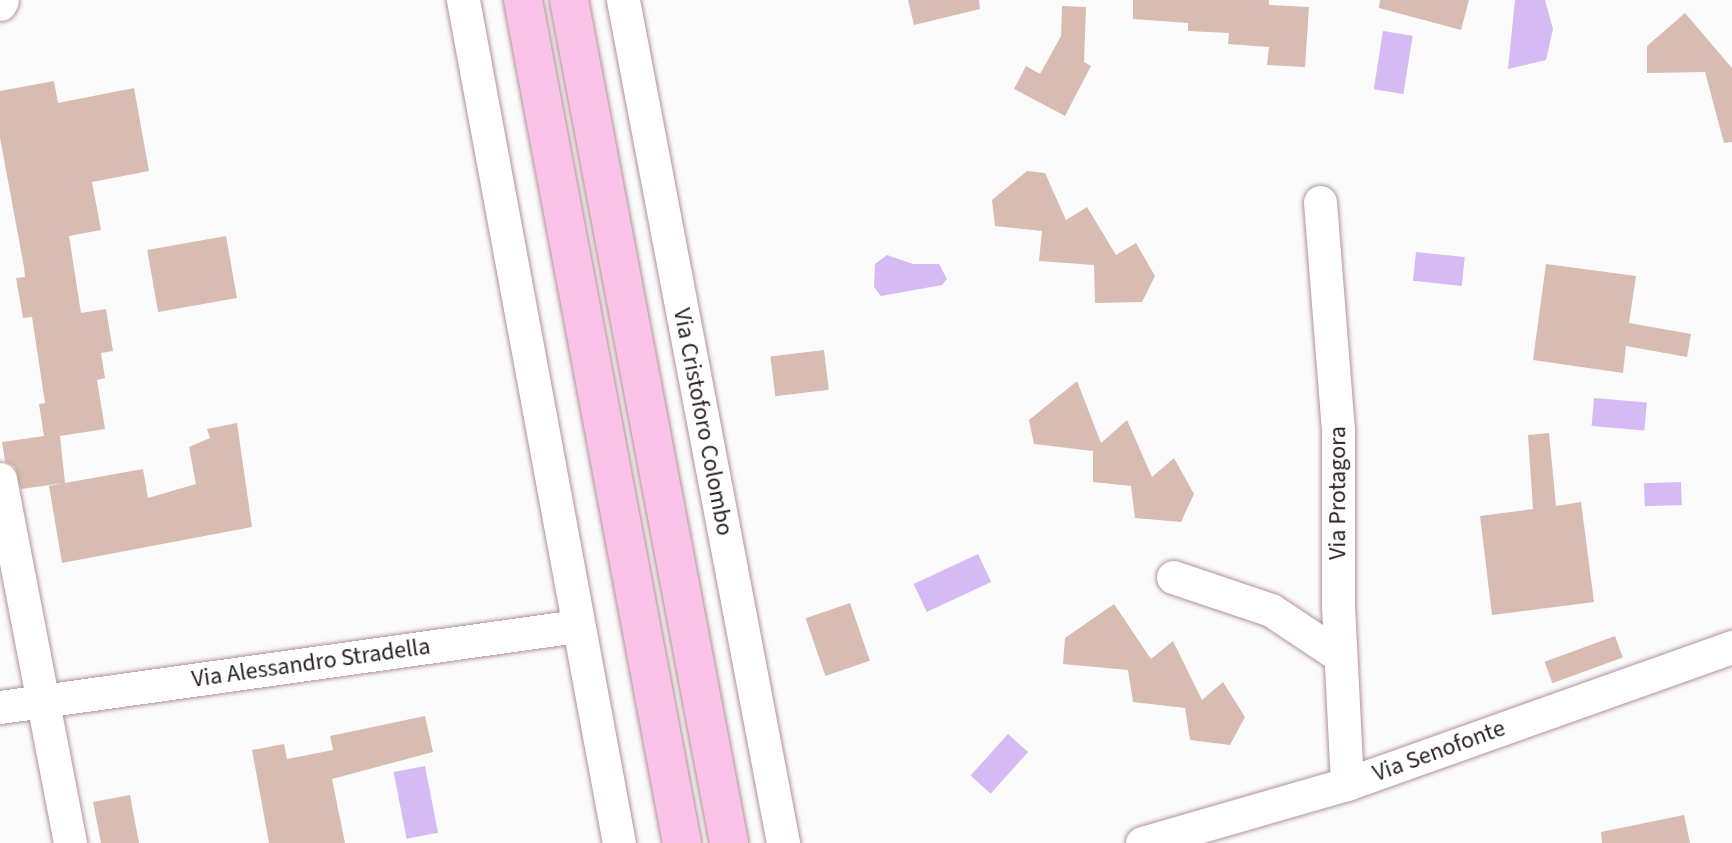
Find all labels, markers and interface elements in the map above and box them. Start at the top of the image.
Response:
street label: Via Cristoforo Colombo [667,306,739,538]
street label: Via Protagora [1324,426,1352,560]
street label: Via Alessandro Stradella [190,632,432,694]
street label: Via Senofonte [1369,714,1509,788]

